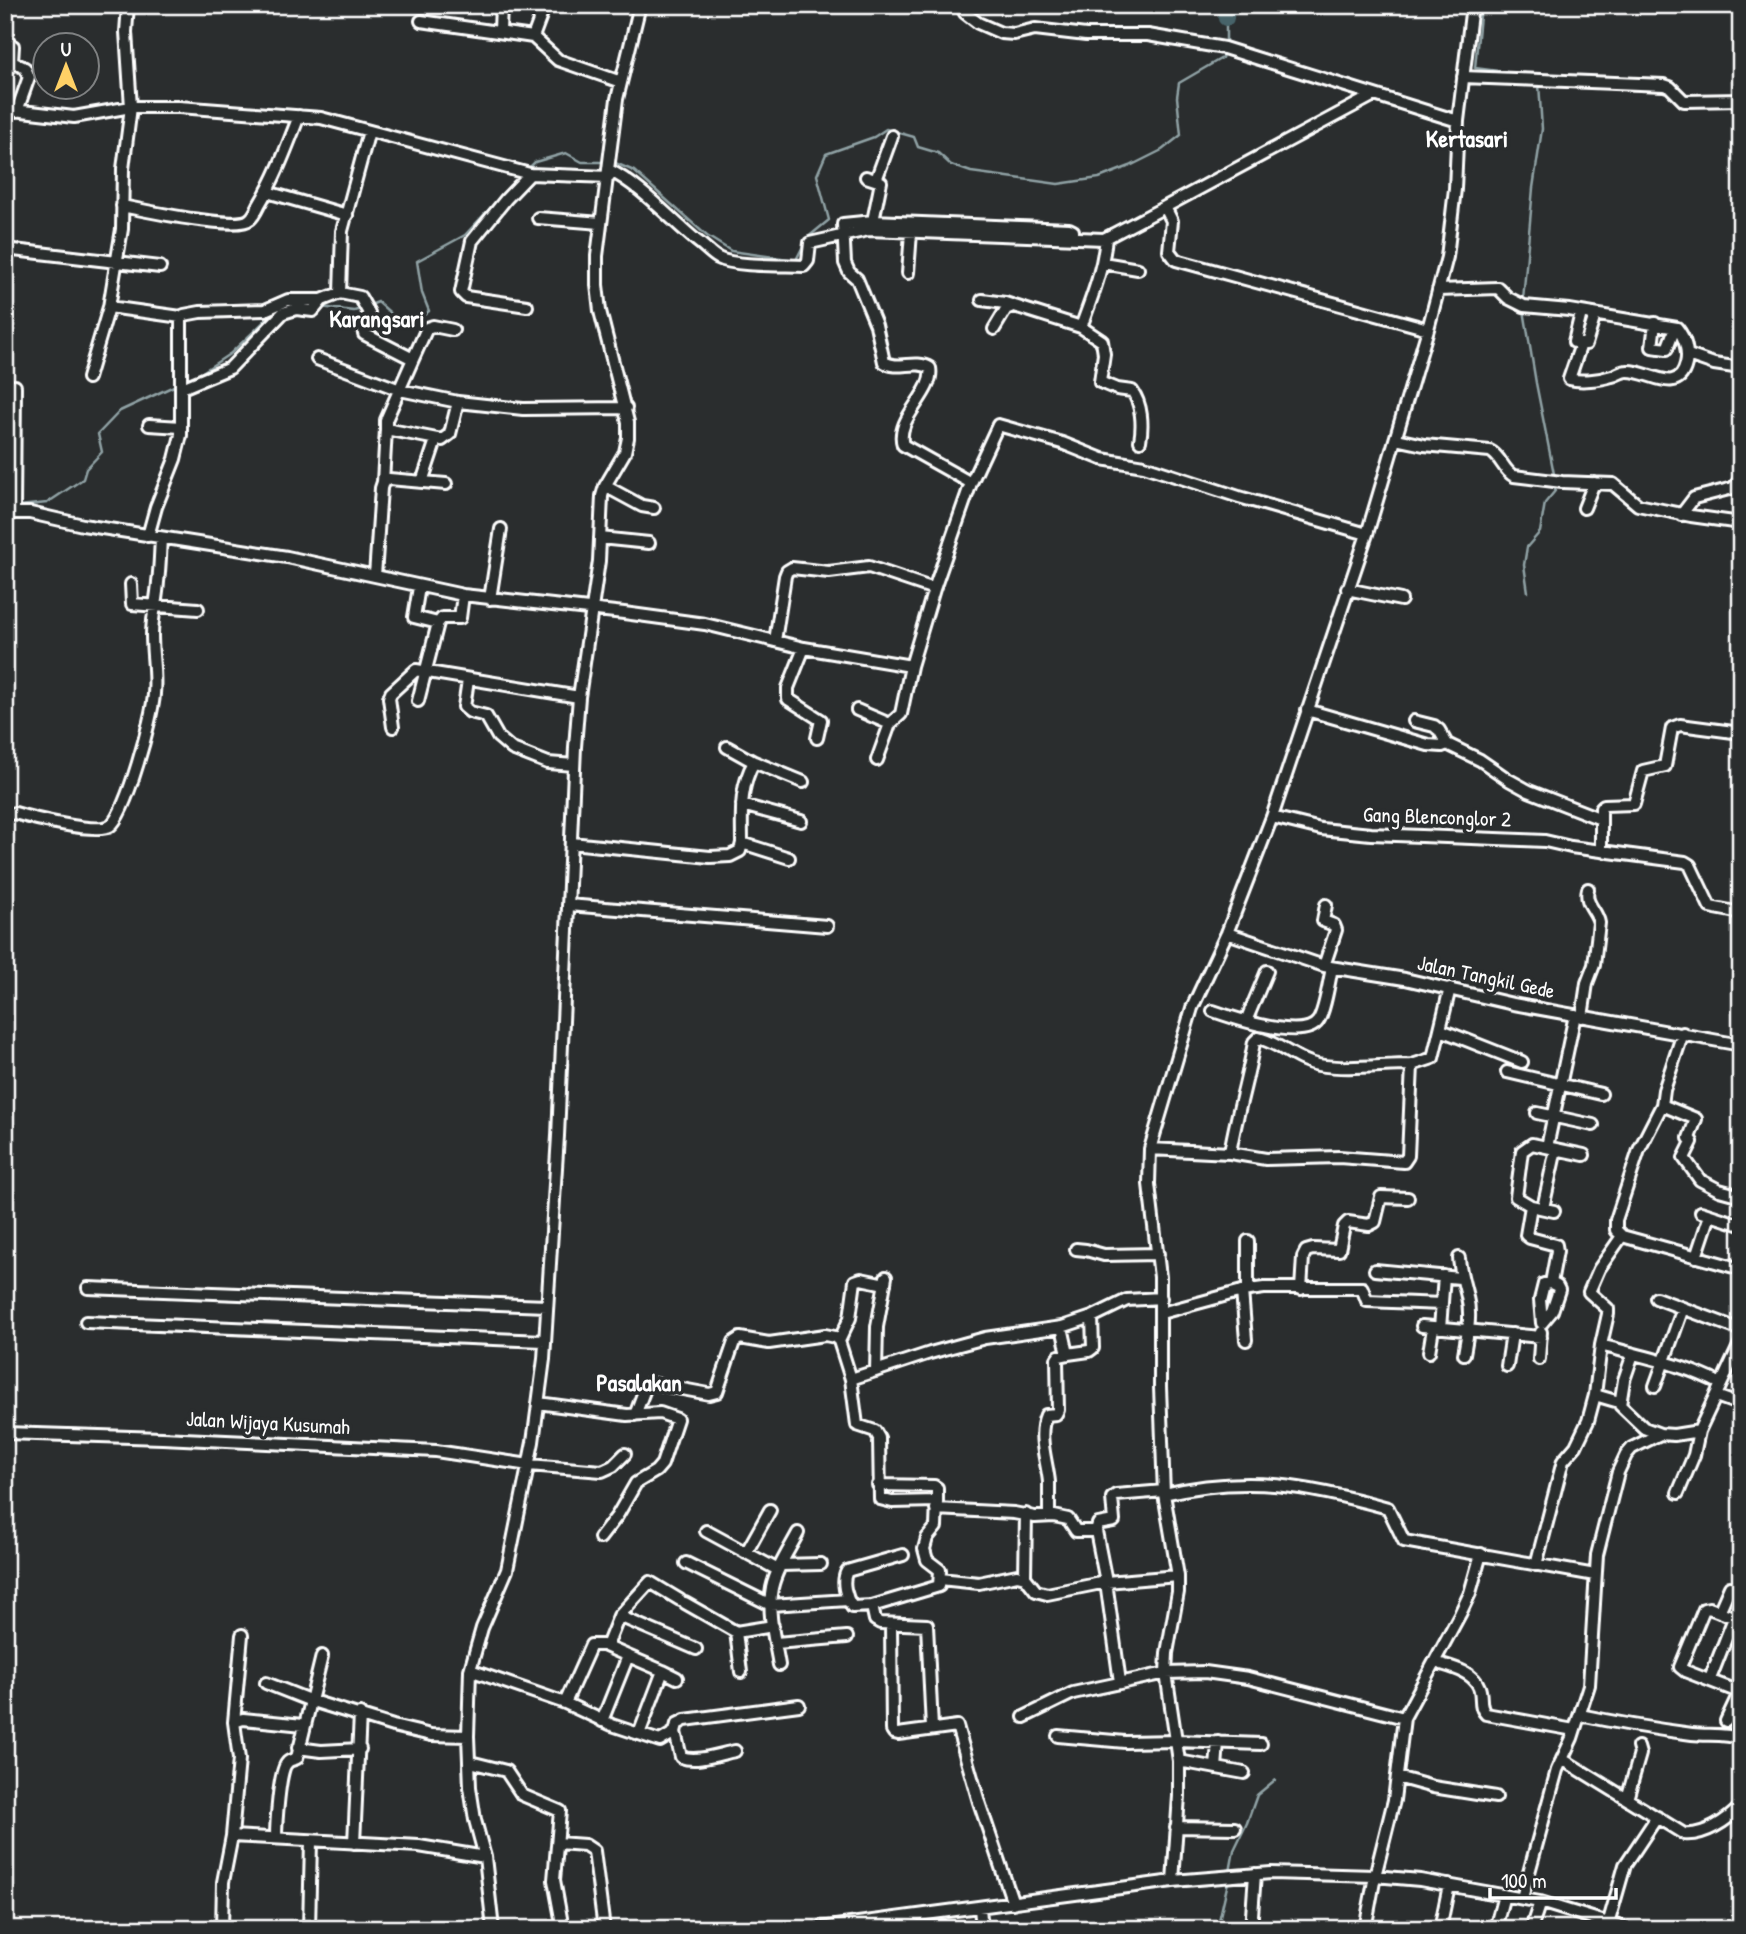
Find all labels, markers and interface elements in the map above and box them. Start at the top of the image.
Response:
north arrow [32,32,102,102]
text: U [61,36,72,62]
district label: Kertasari [1426,122,1508,154]
district label: Karangsari [329,302,425,335]
street label: Gang Blenconglor 2 [1362,799,1512,834]
street label: Jalan Tangkil Gede [1415,948,1558,1005]
district label: Pasalakan [596,1366,682,1398]
street label: Jalan Wijaya Kusumah [185,1404,351,1441]
scale bar [1490,1857,1616,1901]
text: 100 m [1501,1866,1547,1895]

